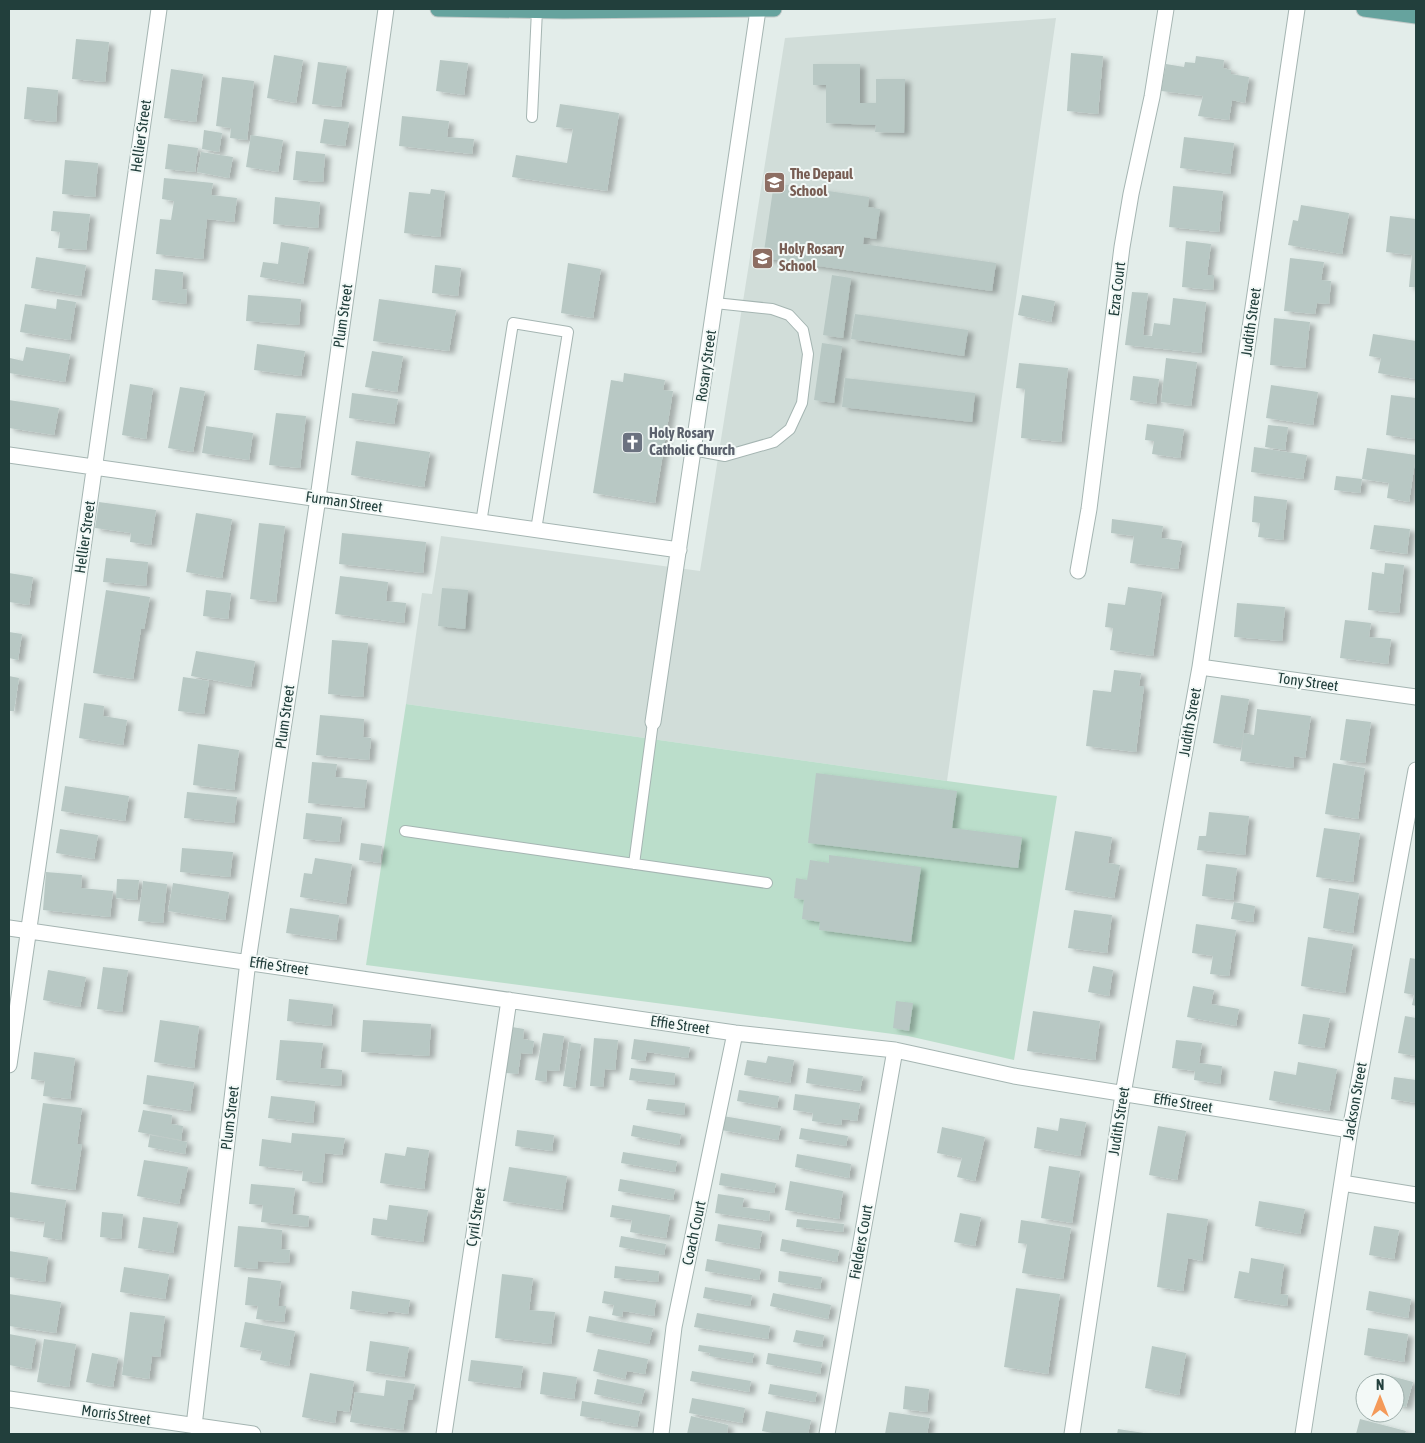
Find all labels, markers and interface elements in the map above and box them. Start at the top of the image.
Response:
street label: Hellier Street [127,99,154,173]
place label: The Depaul School [790,165,854,199]
school or university icon: The Depaul School [762,171,786,195]
place label: Holy Rosary School [779,240,845,274]
school or university icon: Holy Rosary School [751,246,775,270]
street label: Ezra Court [1105,261,1128,317]
street label: Plum Street [330,283,355,349]
street label: Judith Street [1237,286,1264,357]
street label: Rosary Street [692,329,719,403]
place label: Holy Rosary Catholic Church [649,424,735,458]
church icon: Holy Rosary Catholic Church [621,430,645,454]
street label: Furman Street [304,488,384,515]
street label: Hellier Street [71,500,98,574]
street label: Tony Street [1277,669,1340,694]
street label: Plum Street [272,684,297,750]
street label: Judith Street [1175,686,1204,757]
street label: Effie Street [248,953,310,978]
street label: Effie Street [649,1012,711,1037]
street label: Jackson Street [1339,1061,1370,1141]
street label: Plum Street [217,1085,242,1151]
street label: Judith Street [1105,1085,1132,1156]
street label: Effie Street [1152,1089,1214,1116]
street label: Cyril Street [462,1186,489,1248]
street label: Coach Court [678,1199,709,1267]
street label: Fielders Court [846,1203,875,1281]
north arrow [1355,1373,1405,1423]
text: N [1376,1377,1384,1393]
street label: Morris Street [80,1401,152,1428]

